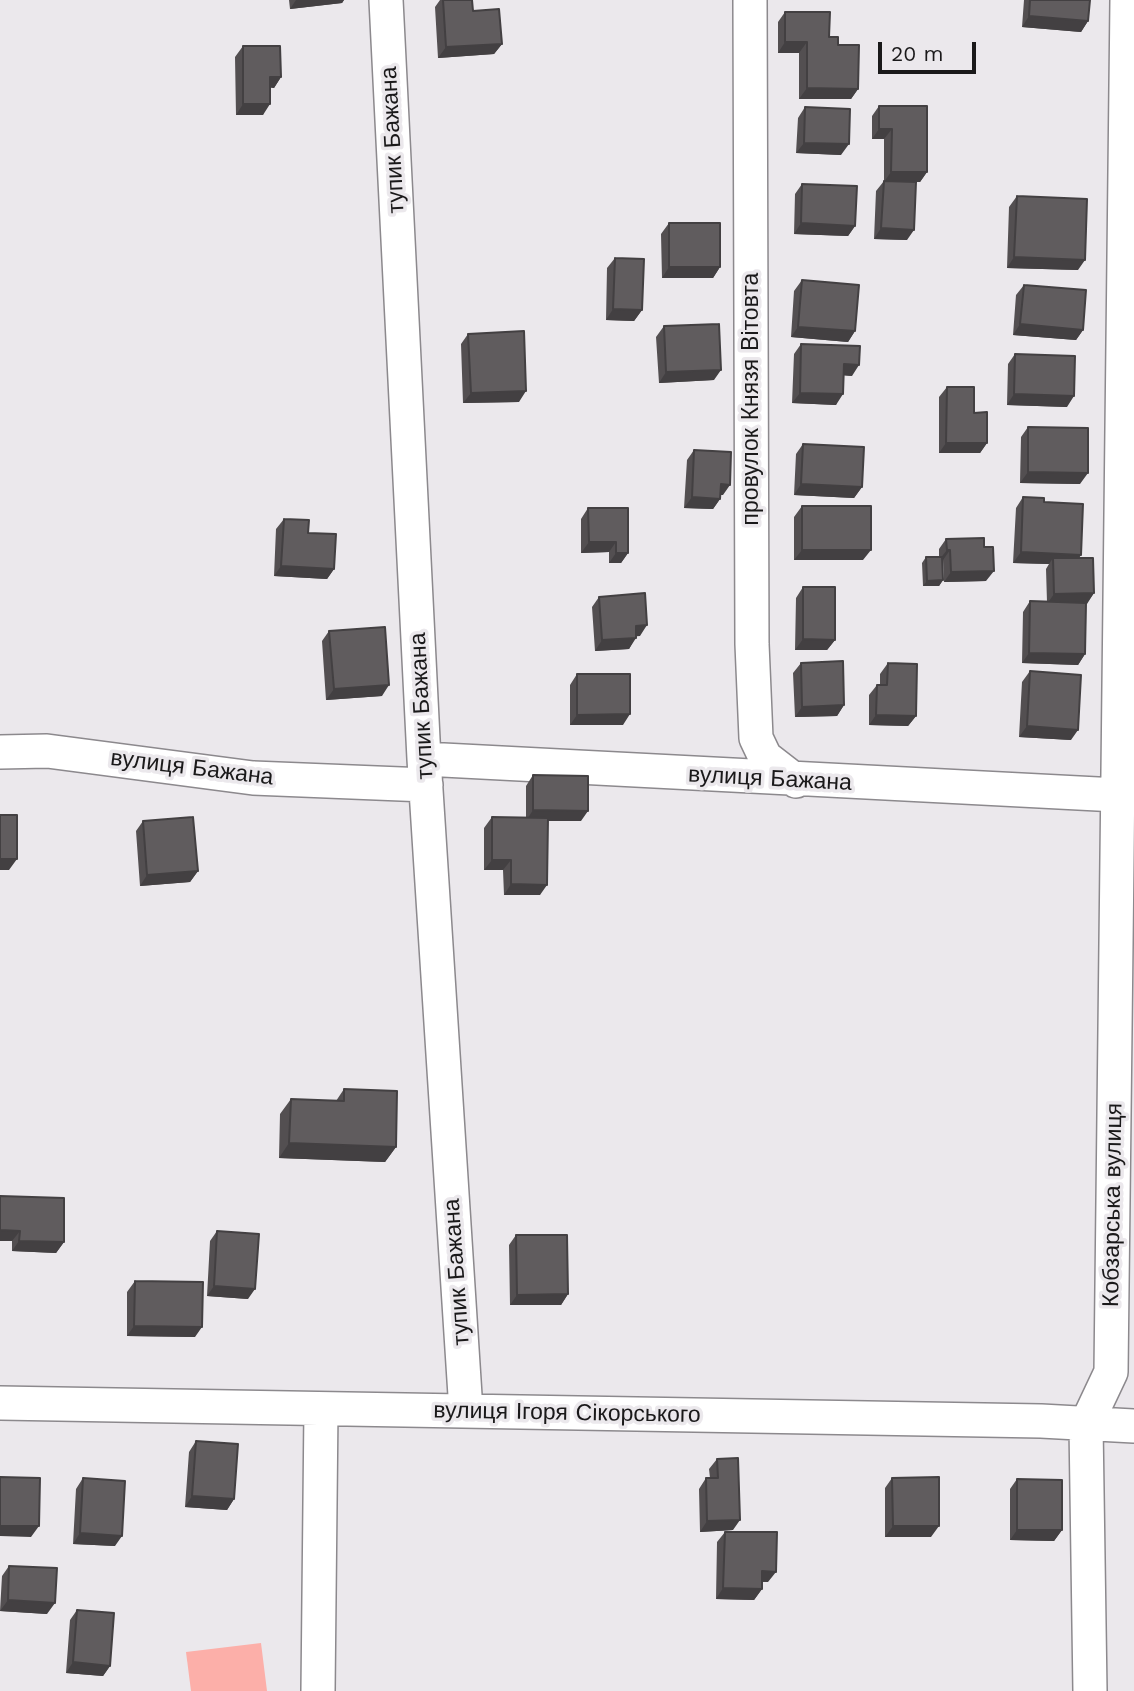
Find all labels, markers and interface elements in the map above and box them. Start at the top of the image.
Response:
scale bar [882,28,980,72]
text: 20 m [891,41,943,66]
street label: тупик Бажана [375,66,411,214]
street label: провулок Князя Вітовта [737,273,765,525]
street label: тупик Бажана [404,632,440,780]
street label: вулиця Бажана [109,744,275,792]
street label: вулиця Бажана [687,761,853,797]
street label: Кобзарська вулиця [1097,1103,1129,1307]
street label: тупик Бажана [438,1198,476,1346]
street label: вулиця Ігоря Сікорського [433,1397,701,1429]

